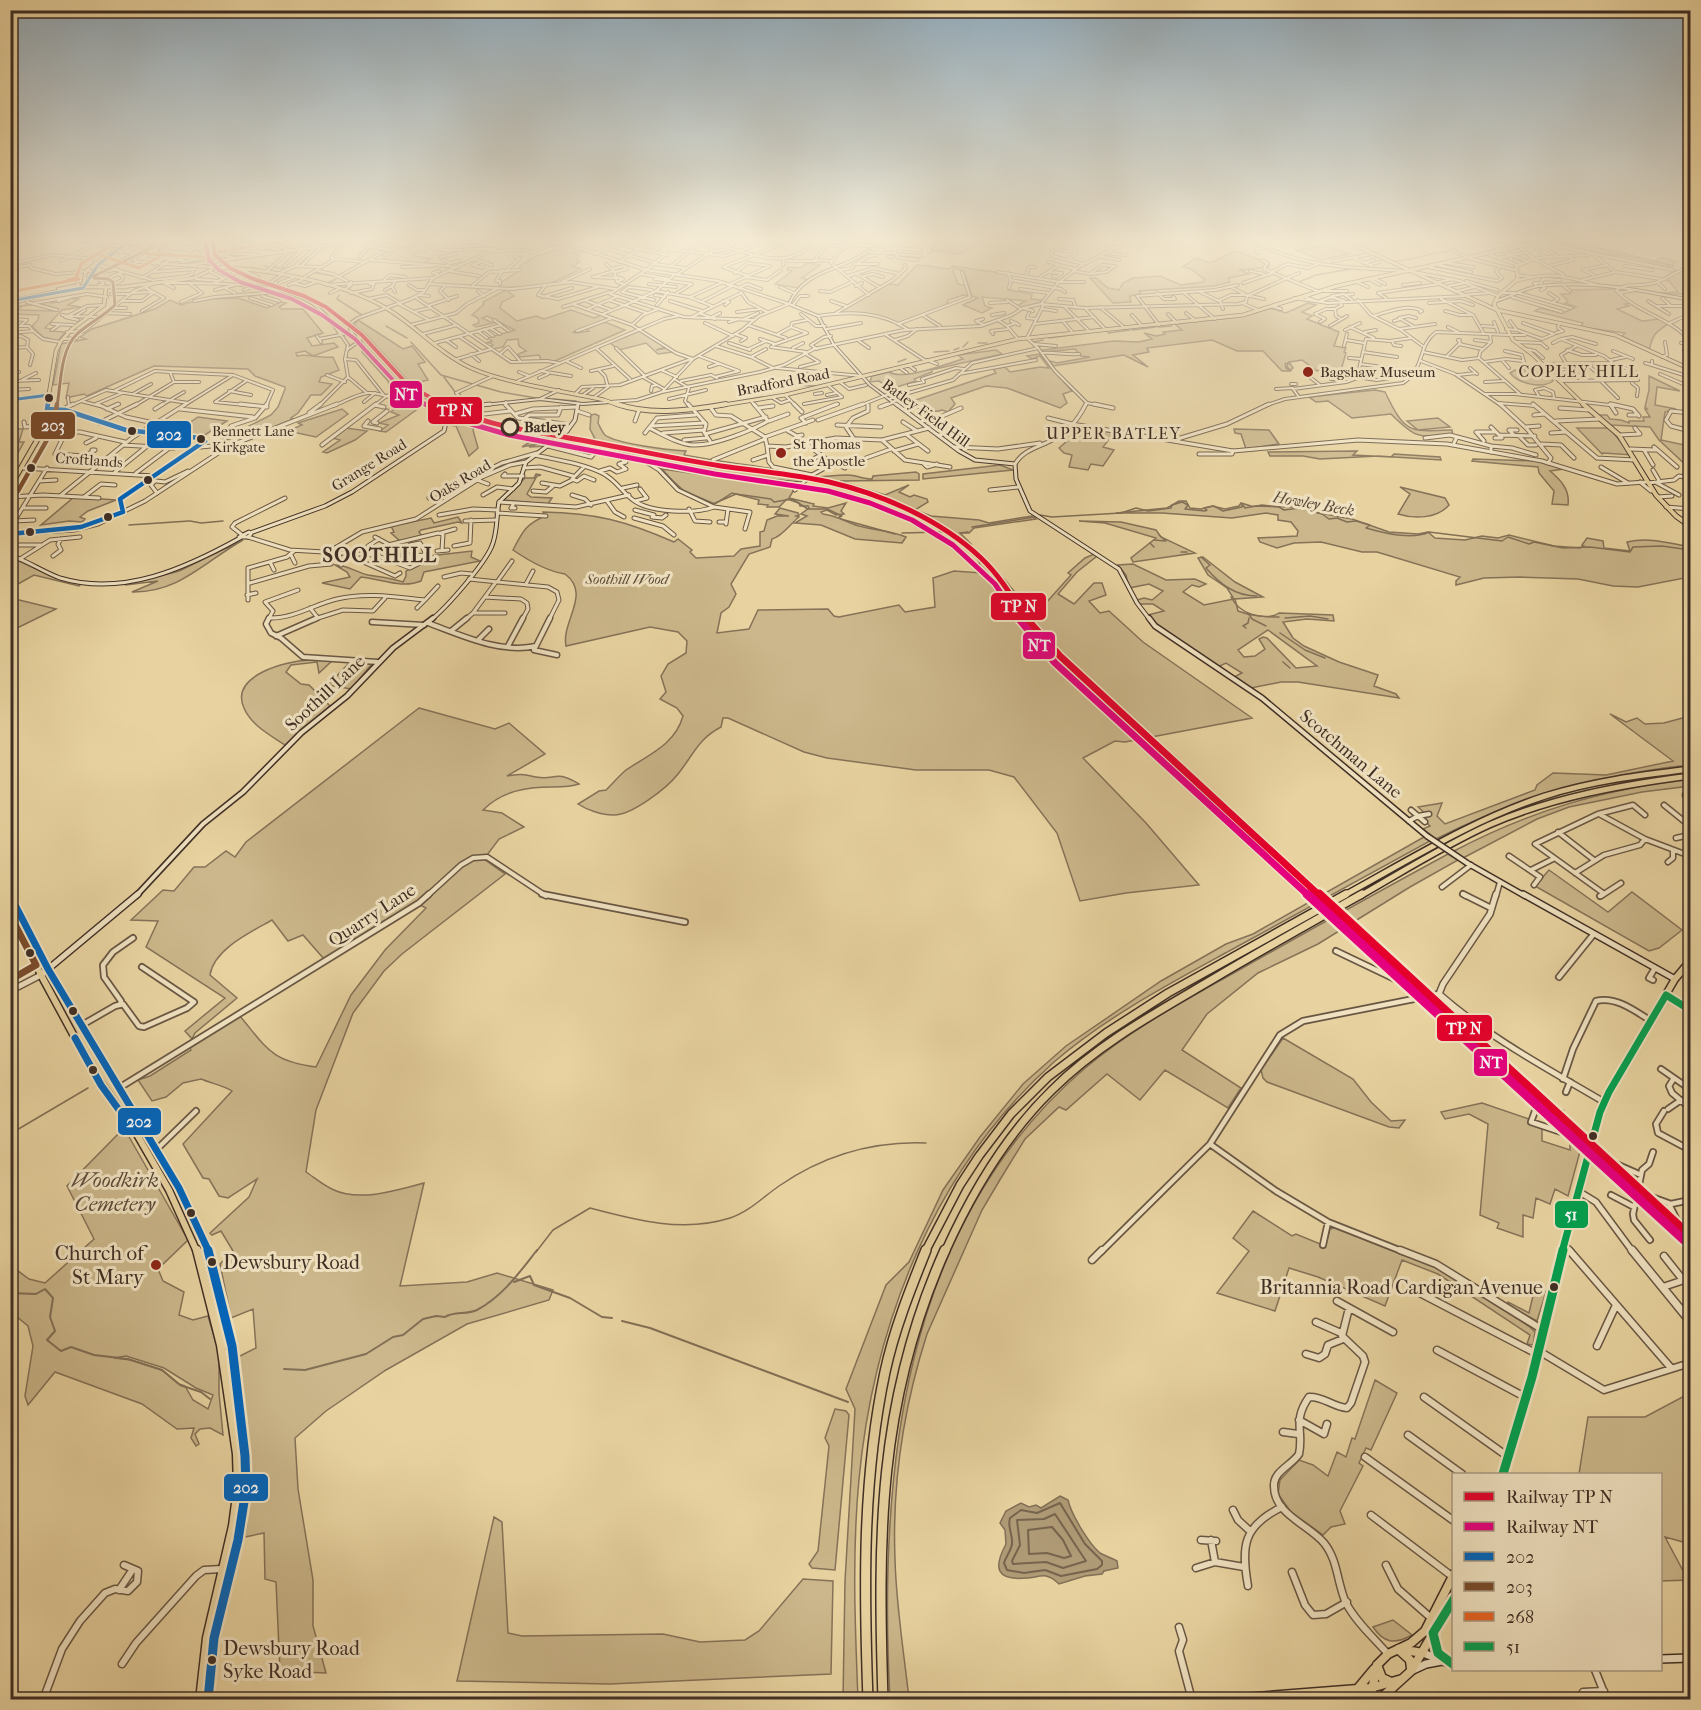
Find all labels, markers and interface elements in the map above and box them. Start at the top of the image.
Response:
district label: COPLEY HILL [1518,362,1640,381]
place label: Bagshaw Museum [1320,363,1436,381]
street label: Bradford Road [735,364,832,400]
marker: Bagshaw Museum [1301,365,1315,379]
street label: Batley Field Hill [879,375,973,451]
line badge: NT [389,380,423,409]
text: NT [395,385,419,404]
unlabelled marker [43,392,55,404]
line badge: TP N [427,396,483,425]
text: TP N [436,401,474,420]
line badge: 203 [30,411,76,440]
text: 203 [41,416,65,436]
marker: Batley [501,418,519,436]
place label: Batley [524,418,566,436]
line badge: 202 [146,420,192,449]
place label: Bennett Lane Kirkgate [212,423,294,456]
district label: UPPER BATLEY [1046,424,1182,443]
unlabelled marker [126,425,138,437]
text: 202 [156,425,182,444]
marker: Bennett Lane Kirkgate [195,433,207,445]
street label: Grange Road [328,434,410,495]
place label: St Thomas the Apostle [793,435,866,470]
marker: St Thomas the Apostle [774,446,788,460]
street label: Croftlands [55,449,124,471]
street label: Oaks Road [426,455,495,506]
unlabelled marker [25,462,37,474]
unlabelled marker [142,474,154,486]
water label: Howley Beck [1271,487,1356,520]
unlabelled marker [102,511,114,523]
unlabelled marker [24,526,36,538]
district label: SOOTHILL [322,544,438,567]
park label: Soothill Wood [585,570,671,588]
line badge: TP N [990,592,1047,621]
text: TP N [1000,597,1038,616]
line badge: NT [1022,631,1056,660]
text: NT [1028,636,1052,655]
street label: Soothill Lane [281,651,370,736]
street label: Scotchman Lane [1295,706,1406,803]
street label: Quarry Lane [325,879,420,951]
unlabelled marker [24,947,36,959]
unlabelled marker [67,1005,79,1017]
line badge: TP N [1436,1014,1493,1042]
text: TP N [1445,1019,1483,1038]
line badge: NT [1473,1048,1508,1077]
text: NT [1480,1053,1504,1072]
unlabelled marker [87,1064,99,1076]
line badge: 202 [117,1107,162,1136]
text: 202 [126,1112,152,1131]
unlabelled marker [1587,1130,1599,1142]
park label: Woodkirk Cemetery [71,1168,159,1216]
line badge: 51 [1554,1200,1589,1229]
text: 51 [1565,1205,1578,1224]
unlabelled marker [185,1207,197,1219]
place label: Church of St Mary [55,1241,148,1289]
place label: Dewsbury Road [223,1251,361,1274]
marker: Dewsbury Road [206,1256,218,1268]
marker: Church of St Mary [149,1258,163,1272]
place label: Britannia Road Cardigan Avenue [1260,1276,1543,1299]
marker: Britannia Road Cardigan Avenue [1548,1281,1560,1293]
line badge: 202 [223,1473,269,1502]
legend [1452,1473,1662,1671]
text: 202 [233,1478,259,1497]
text: Railway TP N [1506,1487,1613,1508]
text: Railway NT [1506,1517,1599,1538]
text: 202 [1506,1547,1534,1568]
text: 203 [1506,1577,1533,1598]
text: 268 [1506,1607,1534,1628]
place label: Dewsbury Road Syke Road [223,1637,361,1683]
text: 51 [1506,1637,1520,1658]
marker: Dewsbury Road Syke Road [206,1654,218,1666]

